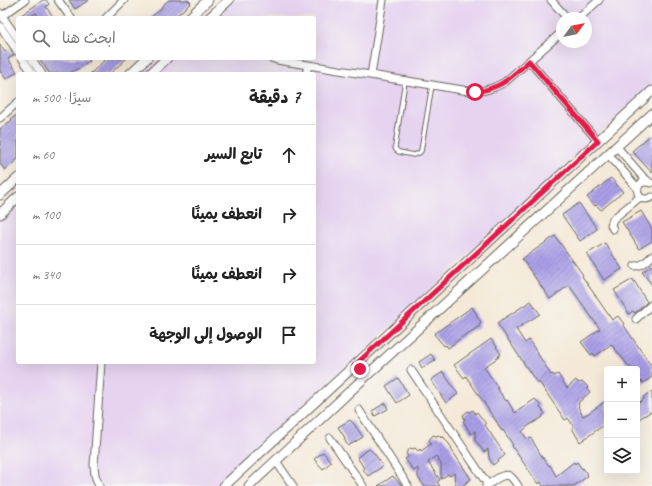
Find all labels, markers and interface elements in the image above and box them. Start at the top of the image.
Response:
north arrow [556,12,592,48]
search box [16,16,316,60]
icon: search [30,27,52,49]
text: ابحث هنا [62,29,116,48]
route start [466,83,484,101]
text: 7 دقيقة [249,87,300,108]
text: سيرًا · 500 m [32,90,91,106]
icon: ahead [278,144,300,166]
text: تابع السير [205,145,262,164]
text: 60 m [32,147,54,163]
icon: right [278,204,300,226]
text: انعطف يمينًا [191,205,262,224]
text: 100 m [32,207,60,223]
icon: right [278,264,300,286]
text: انعطف يمينًا [191,265,262,284]
text: 340 m [32,267,60,283]
icon: arrive [278,324,300,346]
text: الوصول إلى الوجهة [149,325,262,344]
route end [351,360,369,378]
map controls [604,366,640,474]
button: + [604,366,640,402]
button: − [604,402,640,438]
button: layers [604,438,640,474]

